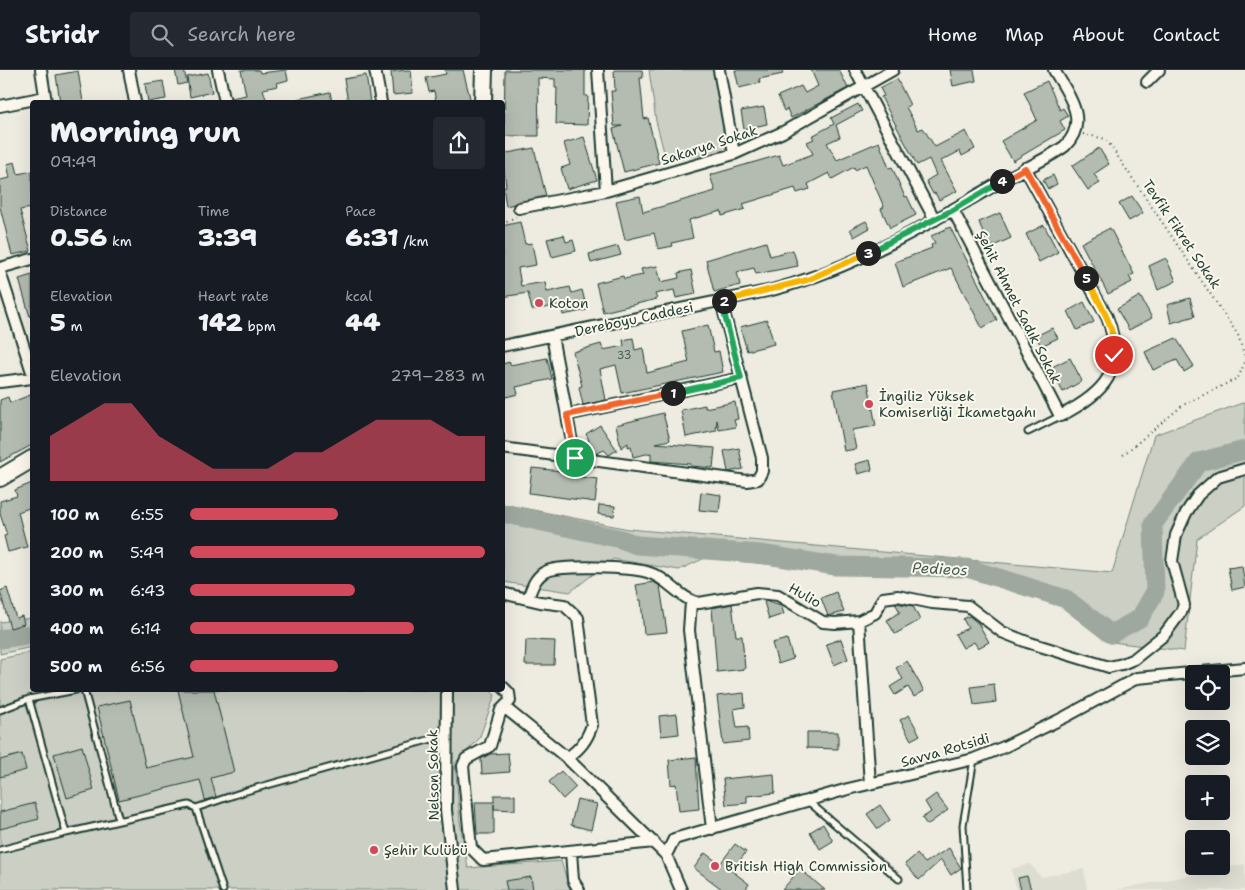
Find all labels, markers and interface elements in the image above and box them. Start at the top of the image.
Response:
search box [130,12,480,57]
text: Stridr [25,19,100,51]
icon: search [148,21,176,49]
text: Search here [188,22,296,47]
text: Home [928,23,977,47]
text: Map [1005,23,1044,47]
text: About [1072,23,1125,47]
text: Contact [1153,23,1220,47]
text: Morning run [50,113,240,151]
button: share [433,117,485,169]
street label: Sakarya Sokak [658,121,760,169]
text: 09:49 [50,151,97,172]
pin: 4 [990,168,1014,194]
text: 4 [998,172,1007,190]
street label: Tevfik Fikret Sokak [1139,176,1225,292]
text: Distance [50,202,107,220]
text: Time [198,202,230,220]
text: Pace [345,202,376,220]
text: 0.56 [50,220,107,254]
text: 3:39 [198,220,257,254]
text: 6:31 [345,220,399,254]
street label: Şehit Ahmet Sadık Sokak [972,227,1066,387]
text: km [107,232,132,250]
text: /km [399,232,428,250]
pin: 3 [856,240,880,266]
text: 3 [864,244,873,262]
pin: 5 [1074,266,1098,290]
text: 5 [1082,269,1091,287]
text: Elevation [50,287,113,305]
text: Heart rate [198,287,269,305]
text: kcal [345,287,373,305]
pin: 2 [712,288,736,314]
text: 2 [720,292,729,310]
place label: Koton [549,294,589,312]
marker: Koton [533,297,545,309]
street label: Dereboyu Caddesi [573,298,695,340]
text: 5 [50,305,66,339]
text: 142 [198,305,243,339]
text: 44 [345,305,380,339]
text: m [66,317,83,335]
text: bpm [243,317,276,335]
pin [1093,334,1135,376]
icon: check [1100,341,1128,369]
house number: 33 [617,348,631,363]
text: Elevation [50,365,122,386]
text: 279–283 m [390,365,485,386]
pin: 1 [660,380,686,406]
text: 1 [670,384,677,402]
place label: İngiliz Yüksek Komiserliği İkametgahı [879,387,1036,421]
marker: İngiliz Yüksek Komiserliği İkametgahı [863,398,875,410]
pin [554,437,596,479]
icon: arrive [561,444,589,472]
text: 100 m [50,504,99,525]
text: 6:55 [130,504,164,525]
text: 200 m [50,542,103,563]
text: 5:49 [130,542,164,563]
water label: Pedieos [912,558,968,580]
street label: Hulio [785,579,825,611]
text: 300 m [50,580,104,601]
text: 6:43 [130,580,165,601]
text: 400 m [50,618,104,639]
text: 6:14 [130,618,161,639]
text: 500 m [50,656,102,677]
text: 6:56 [130,656,165,677]
map controls [1185,665,1230,875]
button: locate [1185,665,1230,710]
button: layers [1185,720,1230,765]
street label: Nelson Sokak [423,729,443,821]
street label: Savva Rotsidi [899,729,991,771]
button: + [1185,775,1230,820]
button: − [1185,830,1230,875]
place label: Şehir Kulübü [384,841,468,859]
marker: Şehir Kulübü [368,844,380,856]
place label: British High Commission [725,857,888,875]
marker: British High Commission [709,860,721,872]

